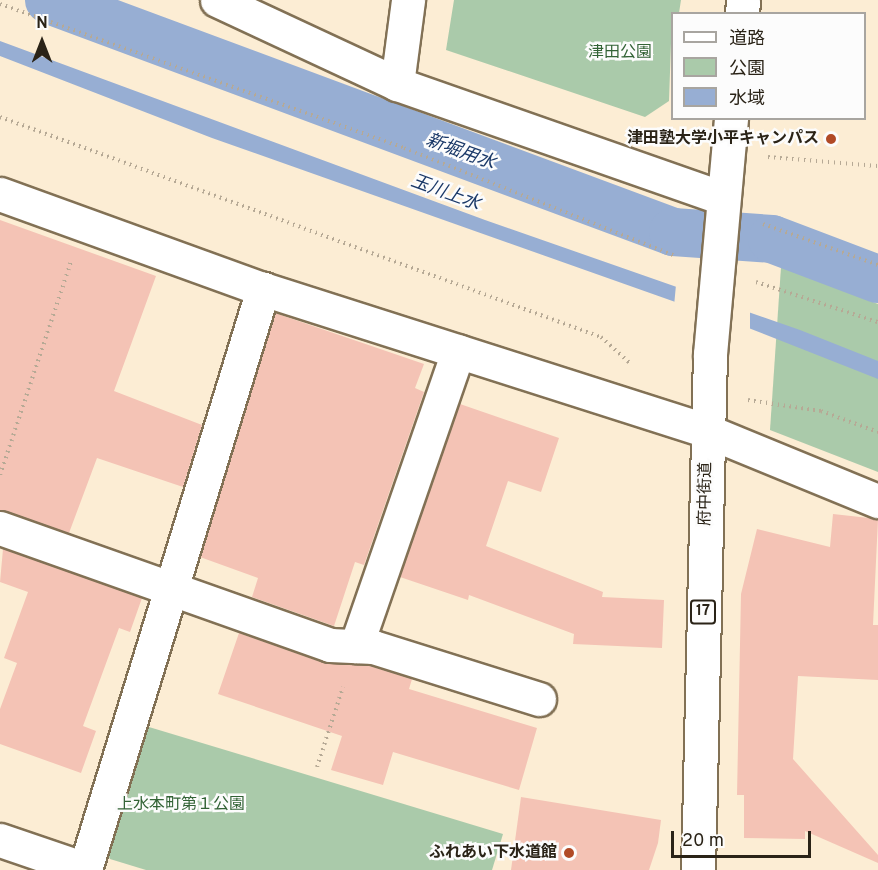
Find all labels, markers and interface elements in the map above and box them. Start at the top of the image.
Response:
north arrow [12,12,72,72]
legend [671,12,866,120]
text: N [36,14,48,34]
text: 道路 [729,28,765,51]
park label: 津田公園 [588,43,652,63]
text: 公園 [729,58,765,81]
text: 水域 [729,88,765,111]
place label: 津田塾大学小平キャンパス [627,129,819,149]
water label: 新堀用水 [422,131,498,175]
marker: 津田塾大学小平キャンパス [824,132,838,146]
water label: 玉川上水 [407,172,483,216]
street label: 府中街道 [696,462,716,526]
road number: 17 [690,600,716,624]
park label: 上水本町第１公園 [117,795,245,815]
scale bar [674,819,814,857]
text: 20 m [682,830,724,853]
place label: ふれあい下水道館 [429,843,557,863]
marker: ふれあい下水道館 [562,846,576,860]

